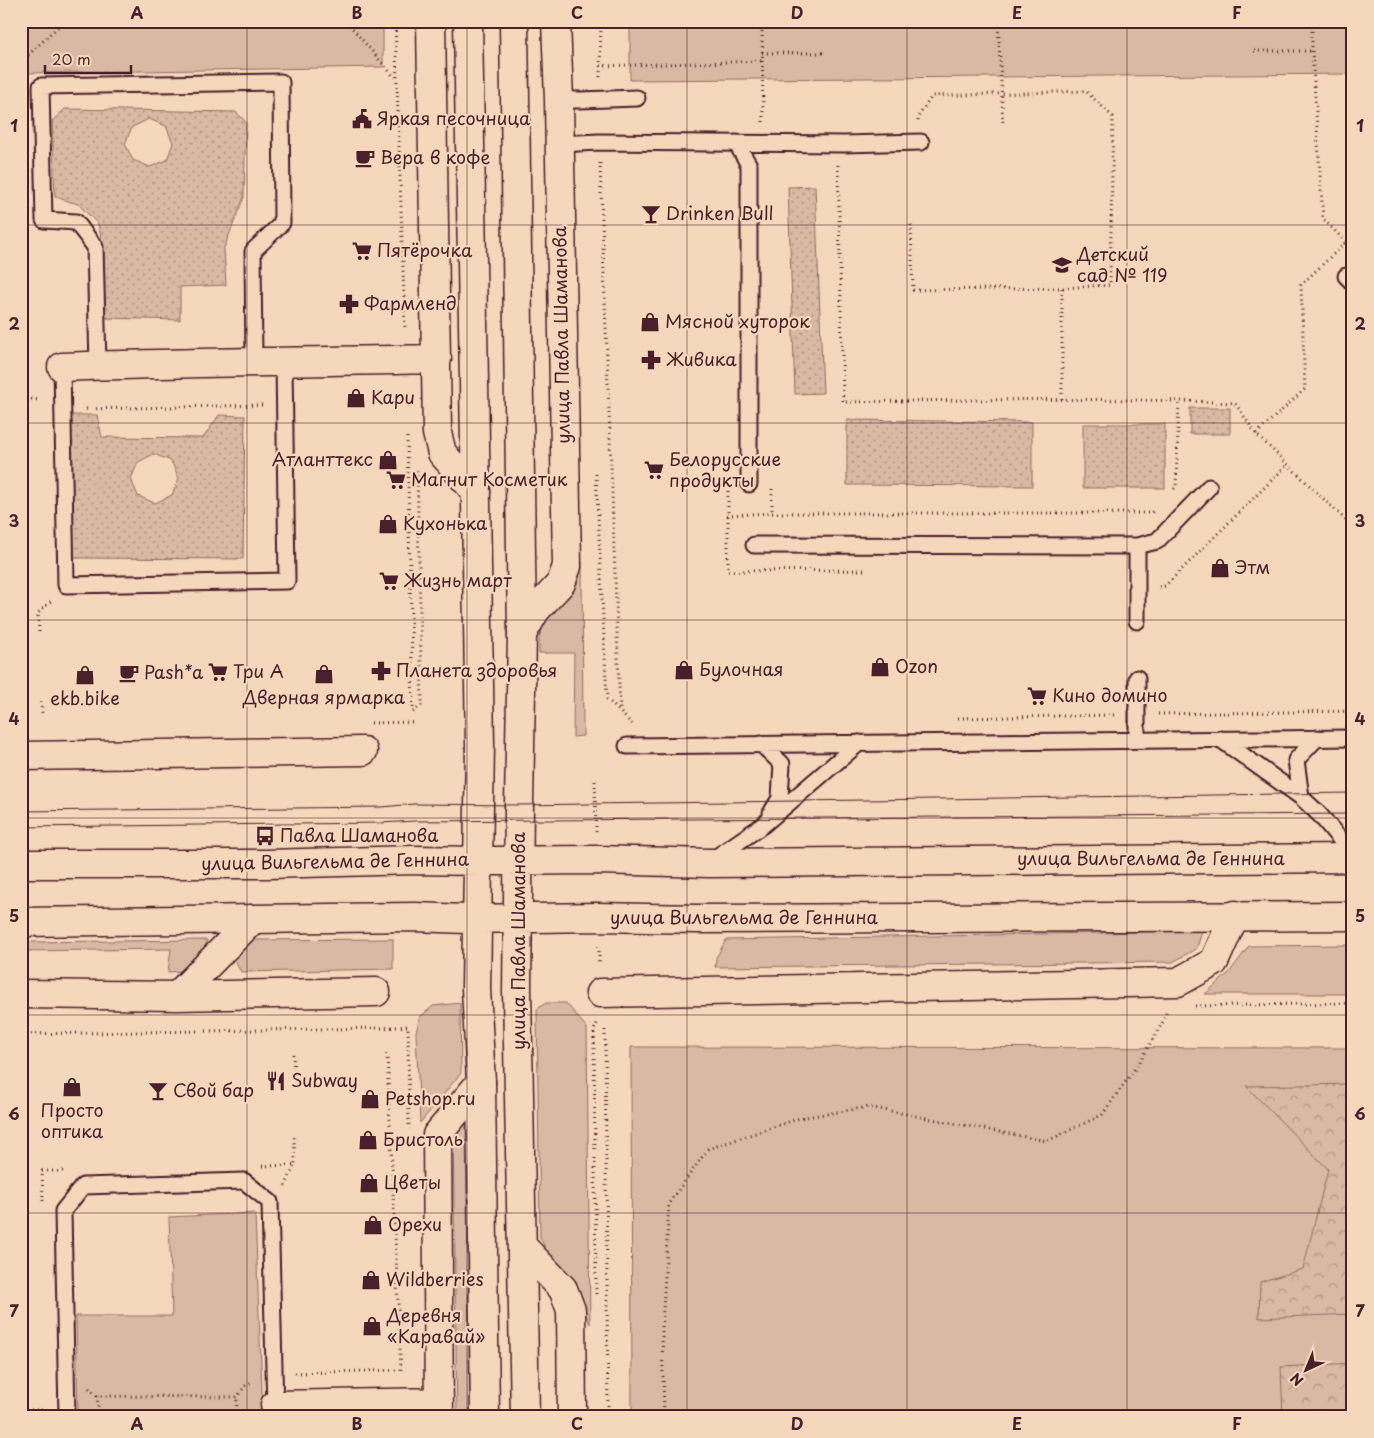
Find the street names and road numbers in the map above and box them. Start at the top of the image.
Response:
street label: улица Павла Шаманова [545,225,576,444]
street label: улица Павла Шаманова [504,831,531,1050]
street label: улица Вильгельма де Геннина [1017,844,1286,871]
street label: улица Вильгельма де Геннина [201,845,470,876]
street label: улица Вильгельма де Геннина [610,903,879,930]

